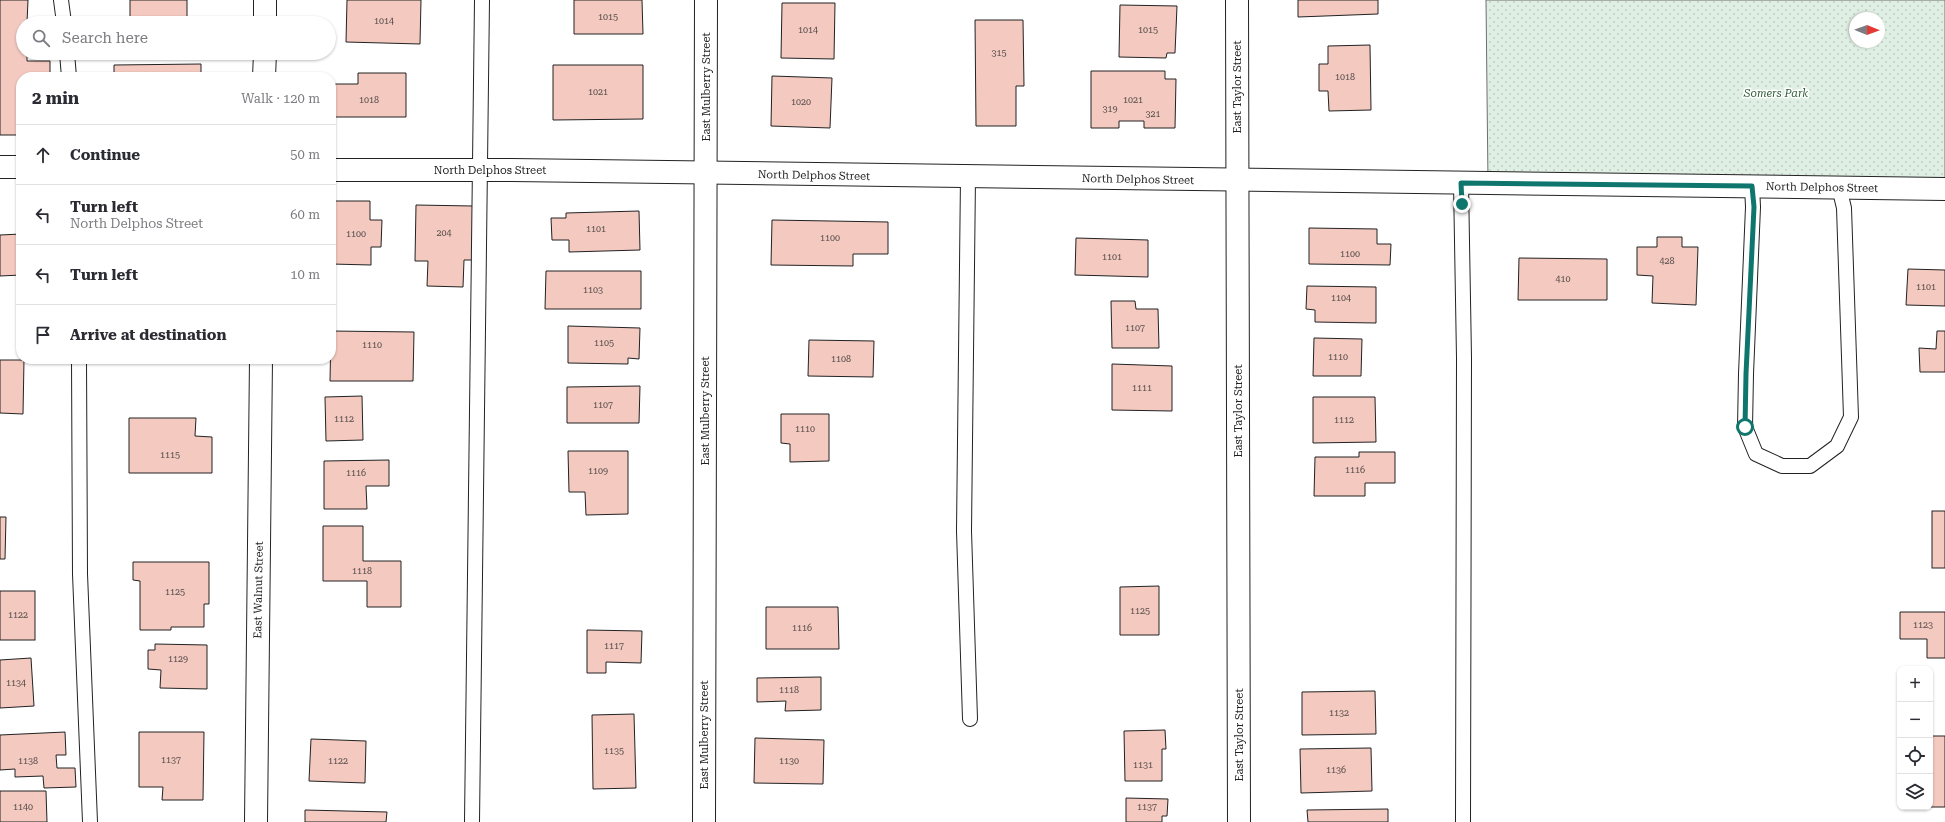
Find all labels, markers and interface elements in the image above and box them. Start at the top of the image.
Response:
house number: 1015 [598,12,618,22]
north arrow [1849,12,1885,48]
search box [16,16,336,60]
house number: 1014 [374,16,394,26]
house number: 1014 [798,25,818,35]
house number: 1015 [1138,25,1158,35]
icon: search [30,27,52,49]
text: Search here [62,29,148,47]
street label: East Mulberry Street [700,32,713,142]
street label: East Taylor Street [1231,40,1244,134]
house number: 315 [991,48,1007,58]
house number: 1018 [1335,72,1355,82]
house number: 1021 [588,87,608,97]
park label: Somers Park [1743,87,1808,100]
text: 2 min [32,88,79,108]
text: Walk · 120 m [241,91,320,106]
house number: 1018 [359,95,379,105]
house number: 1021 [1123,95,1143,105]
house number: 1020 [791,97,811,107]
house number: 319 [1102,104,1118,114]
house number: 321 [1145,109,1161,119]
icon: ahead [32,144,54,166]
text: Continue [70,146,140,164]
text: 50 m [290,147,320,162]
street label: North Delphos Street [434,164,546,177]
street label: North Delphos Street [758,168,870,183]
street label: North Delphos Street [1082,172,1194,187]
street label: North Delphos Street [1766,180,1878,195]
route end [1453,195,1471,213]
text: Turn left [70,198,138,216]
icon: left [32,204,54,226]
text: 60 m [290,207,320,222]
text: North Delphos Street [70,216,203,231]
house number: 1101 [586,224,606,234]
house number: 204 [436,228,452,238]
house number: 1100 [346,229,366,239]
house number: 1100 [820,233,840,243]
house number: 1100 [1340,249,1360,259]
house number: 1101 [1102,252,1122,262]
house number: 428 [1659,256,1675,266]
icon: left [32,264,54,286]
text: Turn left [70,266,138,284]
text: 10 m [290,267,320,282]
house number: 410 [1555,274,1571,284]
house number: 1101 [1916,282,1936,292]
house number: 1103 [583,285,603,295]
house number: 1104 [1331,293,1351,303]
house number: 1107 [1125,323,1145,333]
icon: arrive [32,324,54,346]
text: Arrive at destination [70,326,226,344]
house number: 1105 [594,338,614,348]
house number: 1110 [362,340,382,350]
house number: 1110 [1328,352,1348,362]
house number: 1108 [831,354,851,364]
street label: East Mulberry Street [699,356,712,466]
street label: East Taylor Street [1232,364,1245,458]
house number: 1111 [1132,383,1152,393]
house number: 1107 [593,400,613,410]
house number: 1112 [334,414,354,424]
house number: 1112 [1334,415,1354,425]
route start [1736,418,1754,436]
house number: 1110 [795,424,815,434]
house number: 1115 [160,450,180,460]
house number: 1116 [1345,465,1365,475]
house number: 1109 [588,466,608,476]
house number: 1116 [346,468,366,478]
street label: East Walnut Street [251,541,266,639]
house number: 1118 [352,566,372,576]
house number: 1125 [165,587,185,597]
house number: 1125 [1130,606,1150,616]
house number: 1122 [8,610,28,620]
house number: 1123 [1913,620,1933,630]
house number: 1116 [792,623,812,633]
house number: 1117 [604,641,624,651]
house number: 1129 [168,654,188,664]
map controls [1897,666,1933,810]
button: + [1897,666,1933,702]
house number: 1134 [6,678,26,688]
street label: East Mulberry Street [698,680,711,790]
house number: 1118 [779,685,799,695]
street label: East Taylor Street [1233,688,1246,782]
button: − [1897,702,1933,738]
house number: 1132 [1329,708,1349,718]
button: locate [1897,738,1933,774]
house number: 1135 [604,746,624,756]
house number: 1137 [161,755,181,765]
house number: 1138 [18,756,38,766]
house number: 1122 [328,756,348,766]
house number: 1130 [779,756,799,766]
house number: 1131 [1133,760,1153,770]
house number: 1136 [1326,765,1346,775]
button: layers [1897,774,1933,810]
house number: 1140 [13,802,33,812]
house number: 1137 [1137,802,1157,812]

